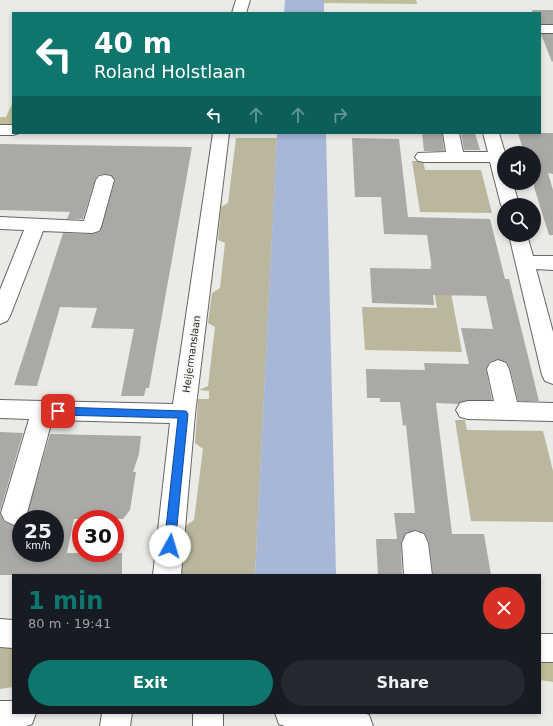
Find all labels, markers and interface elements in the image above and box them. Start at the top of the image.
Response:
text: 40 m [94,27,172,60]
icon: left [28,28,80,80]
text: Roland Holstlaan [94,61,246,82]
icon: left [203,104,225,126]
icon: ahead [245,104,267,126]
icon: ahead [287,104,309,126]
icon: right [329,104,351,126]
map controls [497,146,541,242]
button: sound [497,146,541,190]
button: search [497,198,541,242]
street label: Heijermanslaan [181,315,202,394]
pin [41,394,75,428]
icon: arrive [47,400,69,422]
speed limit sign: 30 [72,510,124,562]
text: 25 [24,519,52,543]
position arrow [149,525,191,567]
text: km/h [25,540,51,551]
text: 1 min [28,587,103,615]
button: close [483,587,525,629]
text: 80 m · 19:41 [28,616,111,631]
button: Exit [28,660,273,706]
button: Share [281,660,525,706]

